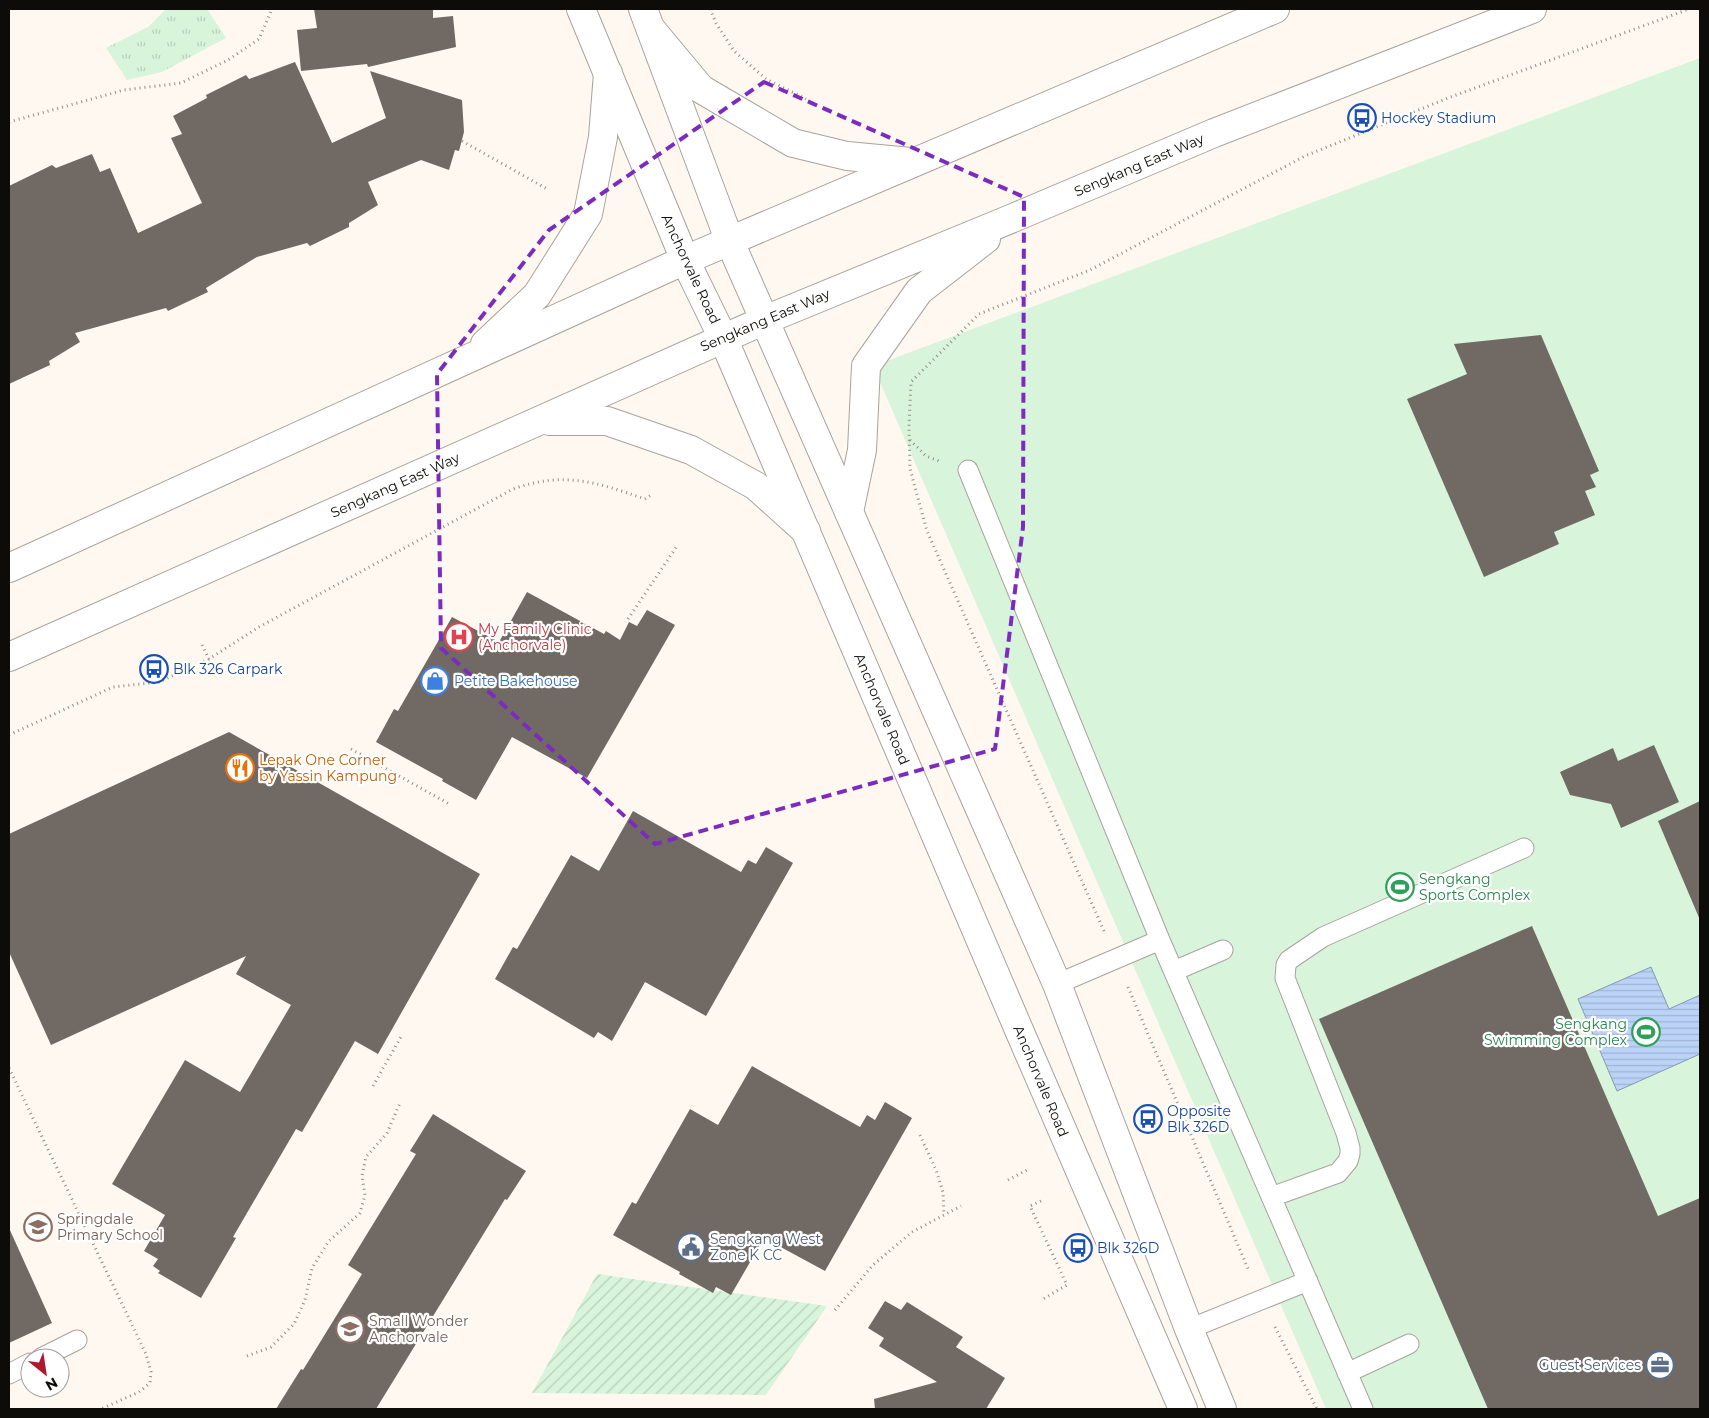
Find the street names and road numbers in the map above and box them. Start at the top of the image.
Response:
street label: Sengkang East Way [1071,129,1207,201]
street label: Anchorvale Road [658,211,724,327]
street label: Sengkang East Way [697,284,833,356]
street label: Sengkang East Way [328,448,463,522]
street label: Anchorvale Road [850,651,914,767]
street label: Anchorvale Road [1009,1023,1073,1139]

